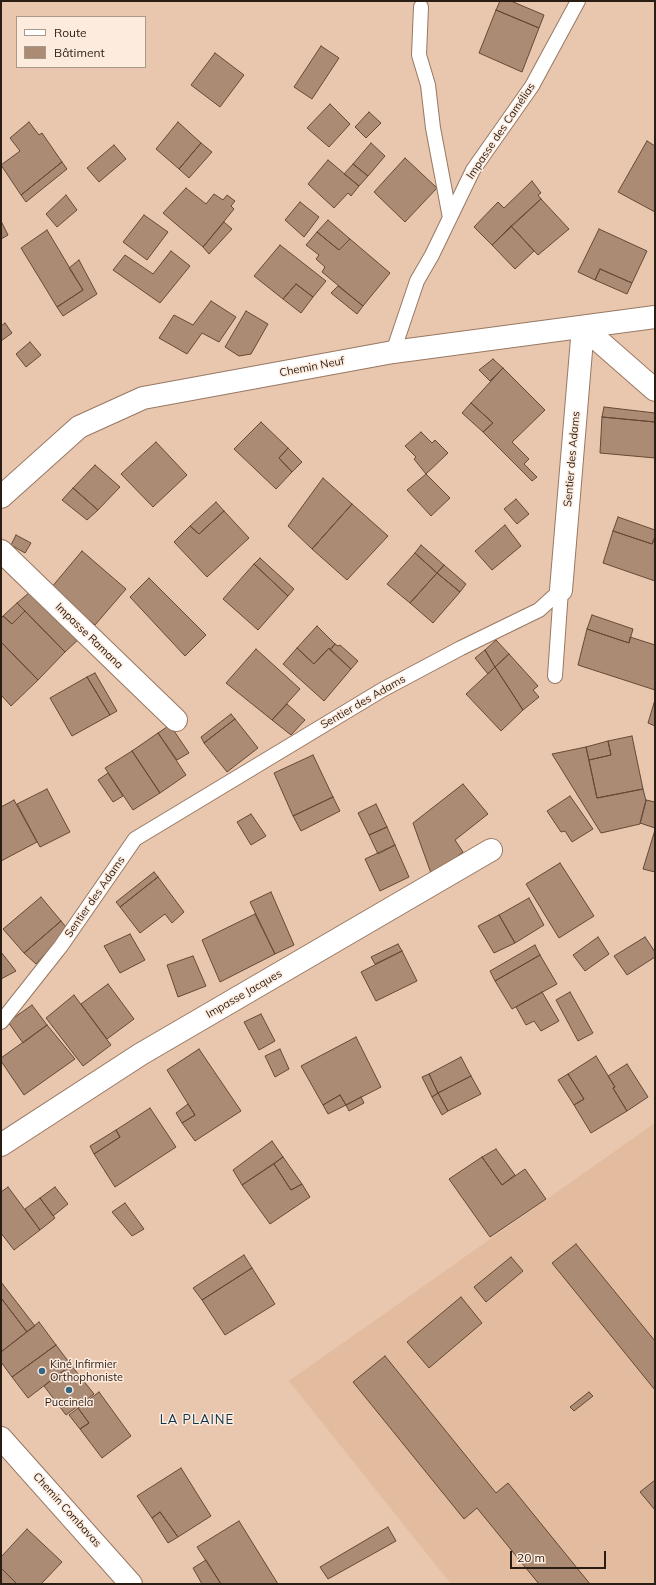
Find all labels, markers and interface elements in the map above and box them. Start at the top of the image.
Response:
legend [16,16,146,68]
text: Route [54,25,87,40]
text: Bâtiment [54,45,105,60]
street label: Impasse des Camélias [464,80,538,182]
street label: Chemin Neuf [278,354,346,380]
street label: Sentier des Adams [561,411,583,507]
street label: Impasse Ramana [52,600,126,672]
street label: Sentier des Adams [318,672,408,732]
street label: Sentier des Adams [62,854,128,940]
street label: Impasse Jacques [204,967,284,1021]
place label: Kiné Infirmier Orthophoniste [50,1358,123,1384]
marker: Kiné Infirmier Orthophoniste [37,1366,47,1376]
marker: Puccinela [64,1385,74,1395]
place label: Puccinela [45,1396,93,1410]
district label: LA PLAINE [160,1412,234,1428]
street label: Chemin Combavas [30,1470,104,1550]
scale bar [512,1543,608,1569]
text: 20 m [517,1550,545,1565]

